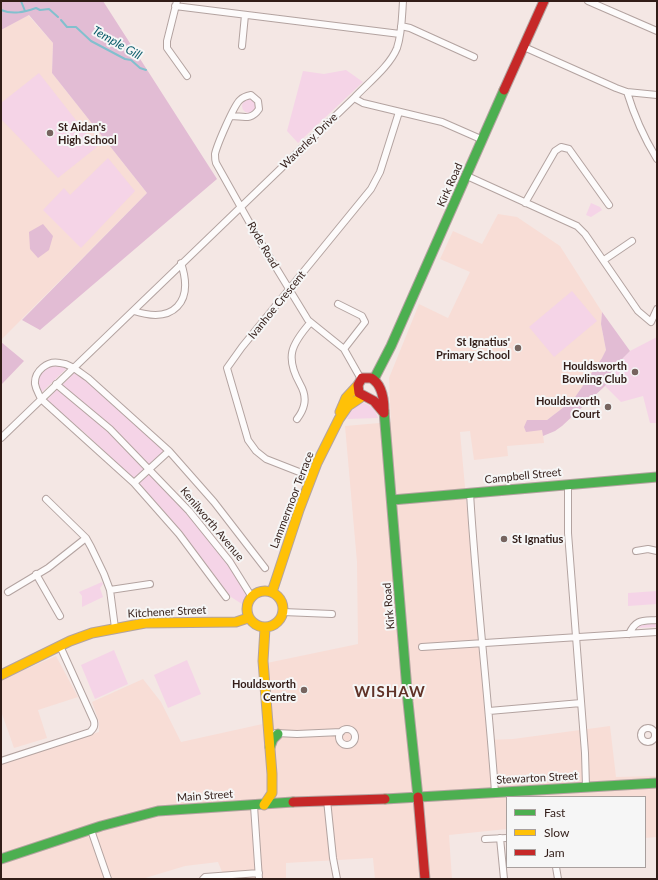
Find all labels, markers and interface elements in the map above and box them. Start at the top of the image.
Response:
water label: Temple Gill [90,23,144,63]
street label: Waverley Drive [278,110,340,172]
place label: St Aidan's High School [58,120,117,146]
marker: St Aidan's High School [45,128,55,138]
street label: Kirk Road [434,161,466,209]
street label: Ryde Road [244,219,282,271]
street label: Ivanhoe Crescent [246,268,308,342]
place label: St Ignatius' Primary School [436,335,510,361]
marker: St Ignatius' Primary School [513,343,523,353]
place label: Houldsworth Bowling Club [562,359,627,385]
marker: Houldsworth Bowling Club [630,367,640,377]
place label: Houldsworth Court [536,394,600,420]
marker: Houldsworth Court [603,402,613,412]
street label: Lammermoor Terrace [267,450,317,550]
street label: Campbell Street [484,465,562,487]
street label: Kenilworth Avenue [177,484,247,564]
place label: St Ignatius [512,532,563,546]
marker: St Ignatius [499,534,509,544]
street label: Kirk Road [380,582,398,630]
street label: Kitchener Street [127,603,207,621]
place label: Houldsworth Centre [232,677,296,703]
district label: WISHAW [354,683,426,701]
marker: Houldsworth Centre [299,685,309,695]
street label: Stewarton Street [496,769,578,787]
street label: Main Street [177,787,233,805]
legend [506,796,646,868]
text: Fast [544,805,565,820]
text: Slow [544,825,569,840]
text: Jam [544,845,565,860]

